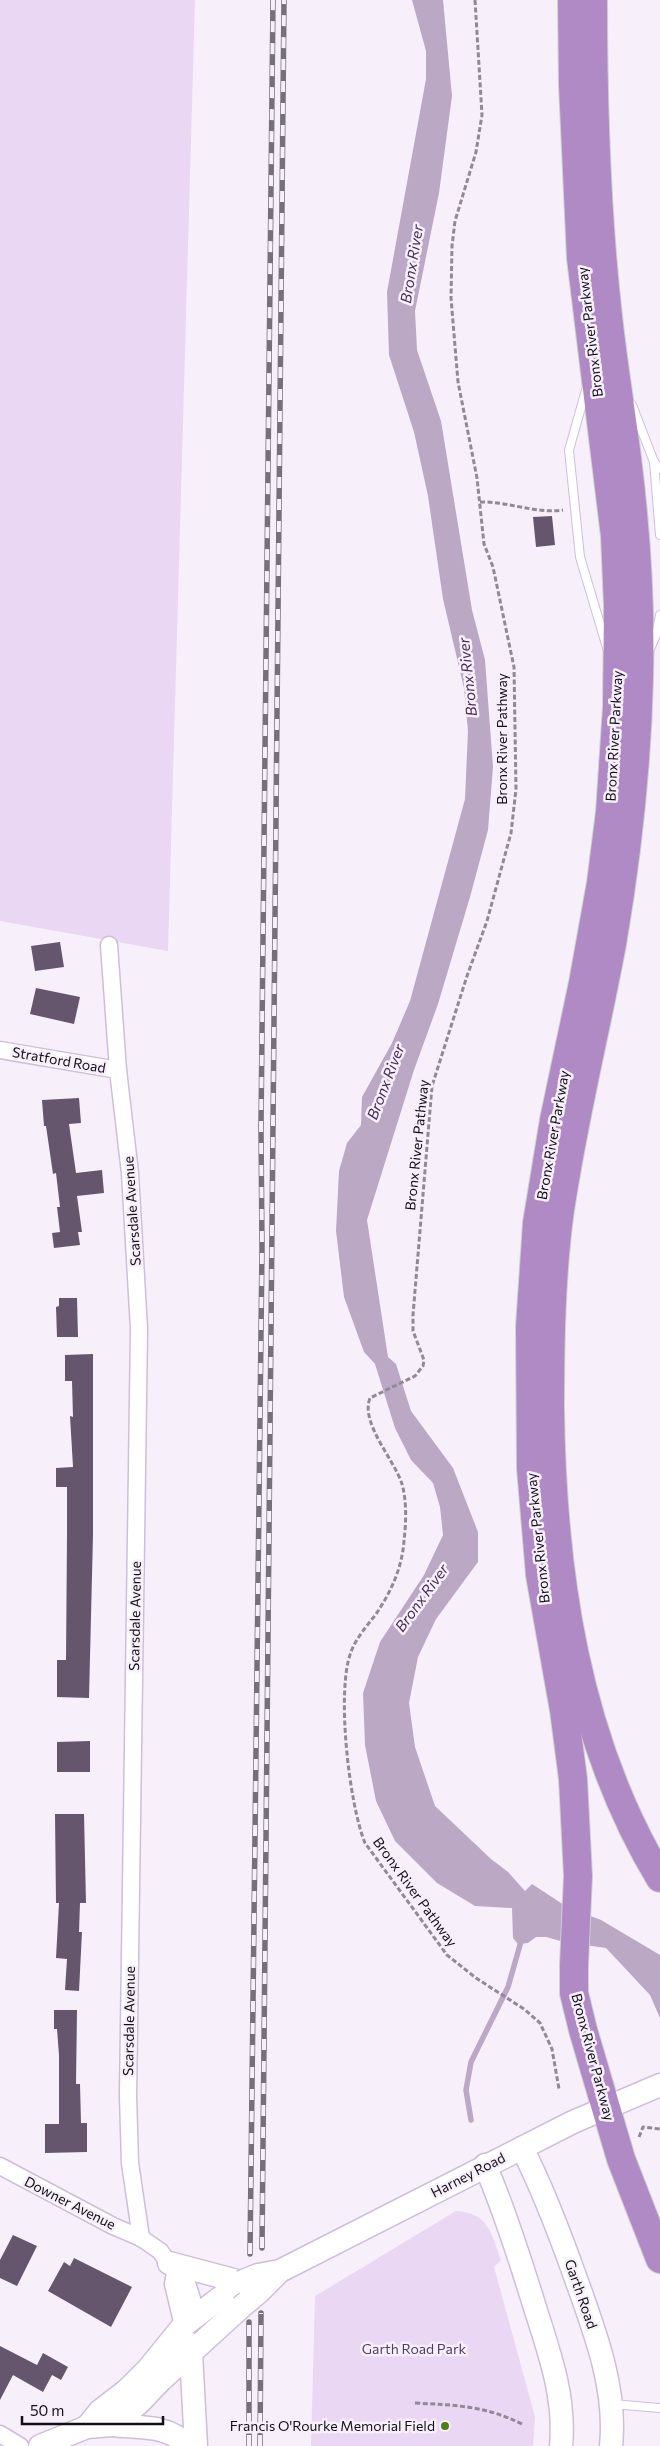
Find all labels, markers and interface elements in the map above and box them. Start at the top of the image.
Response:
water label: Bronx River [396,222,426,304]
street label: Bronx River Parkway [573,266,606,398]
water label: Bronx River [454,636,480,717]
street label: Bronx River Parkway [602,670,625,802]
street label: Bronx River Pathway [493,673,510,805]
water label: Bronx River [362,1041,408,1122]
street label: Stratford Road [11,1043,107,1076]
street label: Bronx River Parkway [533,1069,572,1201]
street label: Bronx River Pathway [401,1079,432,1211]
street label: Scarsdale Avenue [119,1156,144,1266]
street label: Bronx River Parkway [522,1472,553,1604]
water label: Bronx River [391,1559,452,1635]
street label: Scarsdale Avenue [125,1561,144,1671]
street label: Bronx River Pathway [370,1833,461,1950]
street label: Scarsdale Avenue [119,1966,138,2076]
street label: Bronx River Parkway [568,1991,619,2122]
street label: Harney Road [428,2149,508,2201]
street label: Downer Avenue [22,2172,119,2233]
street label: Garth Road [562,2257,601,2331]
park label: Garth Road Park [362,2340,467,2357]
scale bar [22,2394,164,2426]
text: 50 m [30,2401,64,2419]
place label: Francis O'Rourke Memorial Field [230,2417,435,2434]
marker: Francis O'Rourke Memorial Field [439,2420,451,2432]

